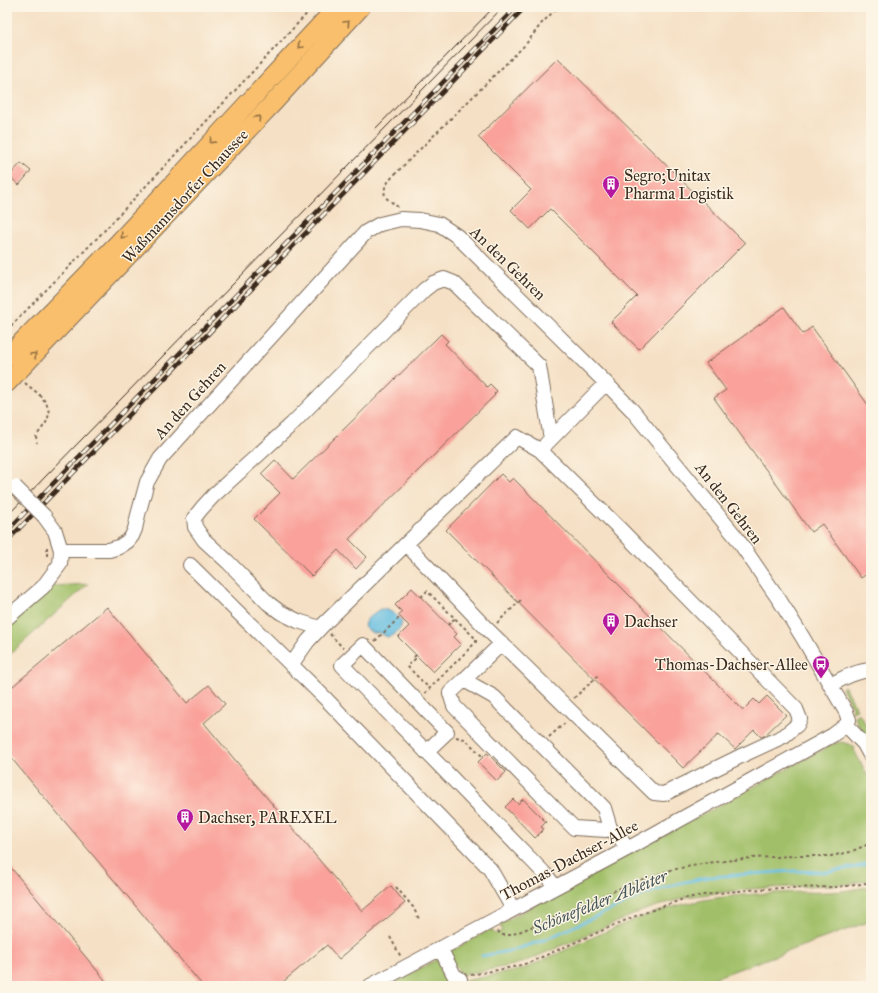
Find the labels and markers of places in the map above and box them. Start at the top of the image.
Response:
place label: Segro;Unitax Pharma Logistik [624,166,734,204]
building icon: Segro;Unitax Pharma Logistik [601,174,621,199]
building icon: Dachser [601,611,621,636]
place label: Dachser [624,612,678,631]
bus stop icon: Thomas-Dachser-Allee [811,654,831,679]
place label: Thomas-Dachser-Allee [655,655,808,674]
building icon: Dachser, PAREXEL [175,807,195,832]
place label: Dachser, PAREXEL [198,808,337,827]

